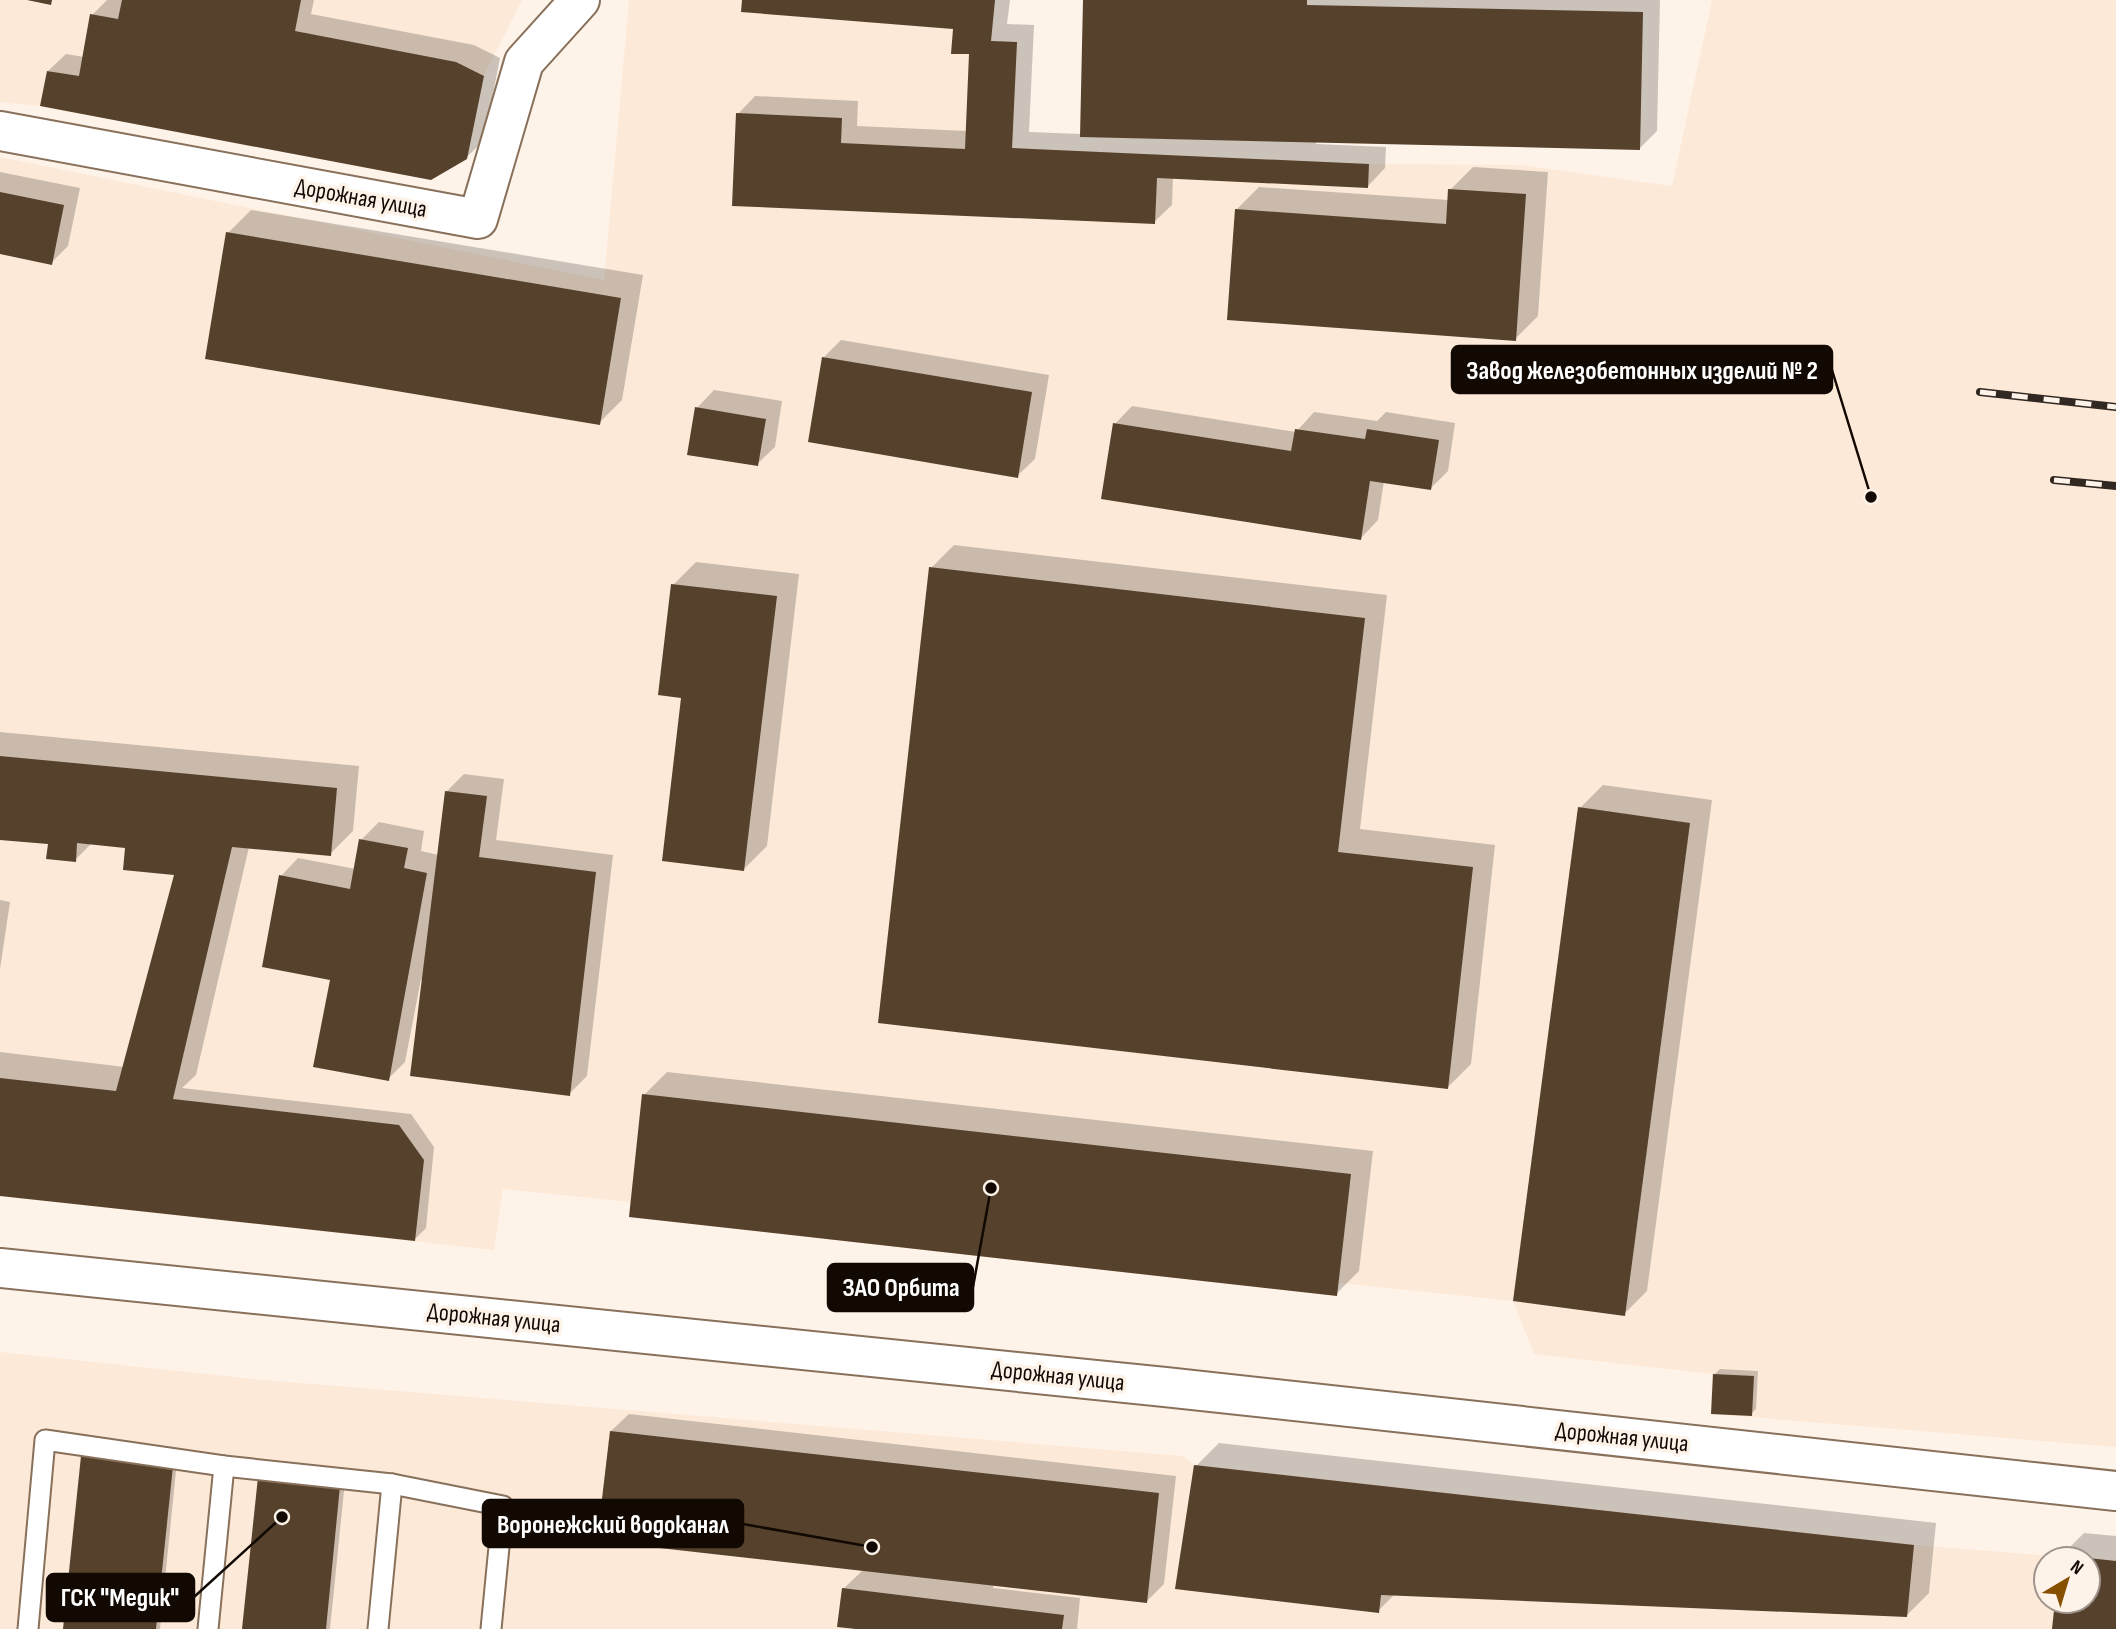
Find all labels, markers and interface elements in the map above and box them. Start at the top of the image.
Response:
street label: Дорожная улица [293,172,429,224]
callout: Завод железобетонных изделий № 2 [1452,346,1832,393]
text: Завод железобетонных изделий № 2 [1466,356,1818,387]
callout: ЗАО Орбита [828,1264,973,1311]
text: ЗАО Орбита [842,1273,960,1304]
street label: Дорожная улица [426,1297,562,1339]
street label: Дорожная улица [990,1355,1126,1397]
street label: Дорожная улица [1554,1416,1690,1458]
callout: Воронежский водоканал [483,1500,743,1547]
text: Воронежский водоканал [497,1510,730,1541]
north arrow [2032,1545,2102,1615]
text: N [2065,1556,2088,1580]
callout: ГСК "Медик" [47,1574,194,1621]
text: ГСК "Медик" [61,1583,179,1614]

